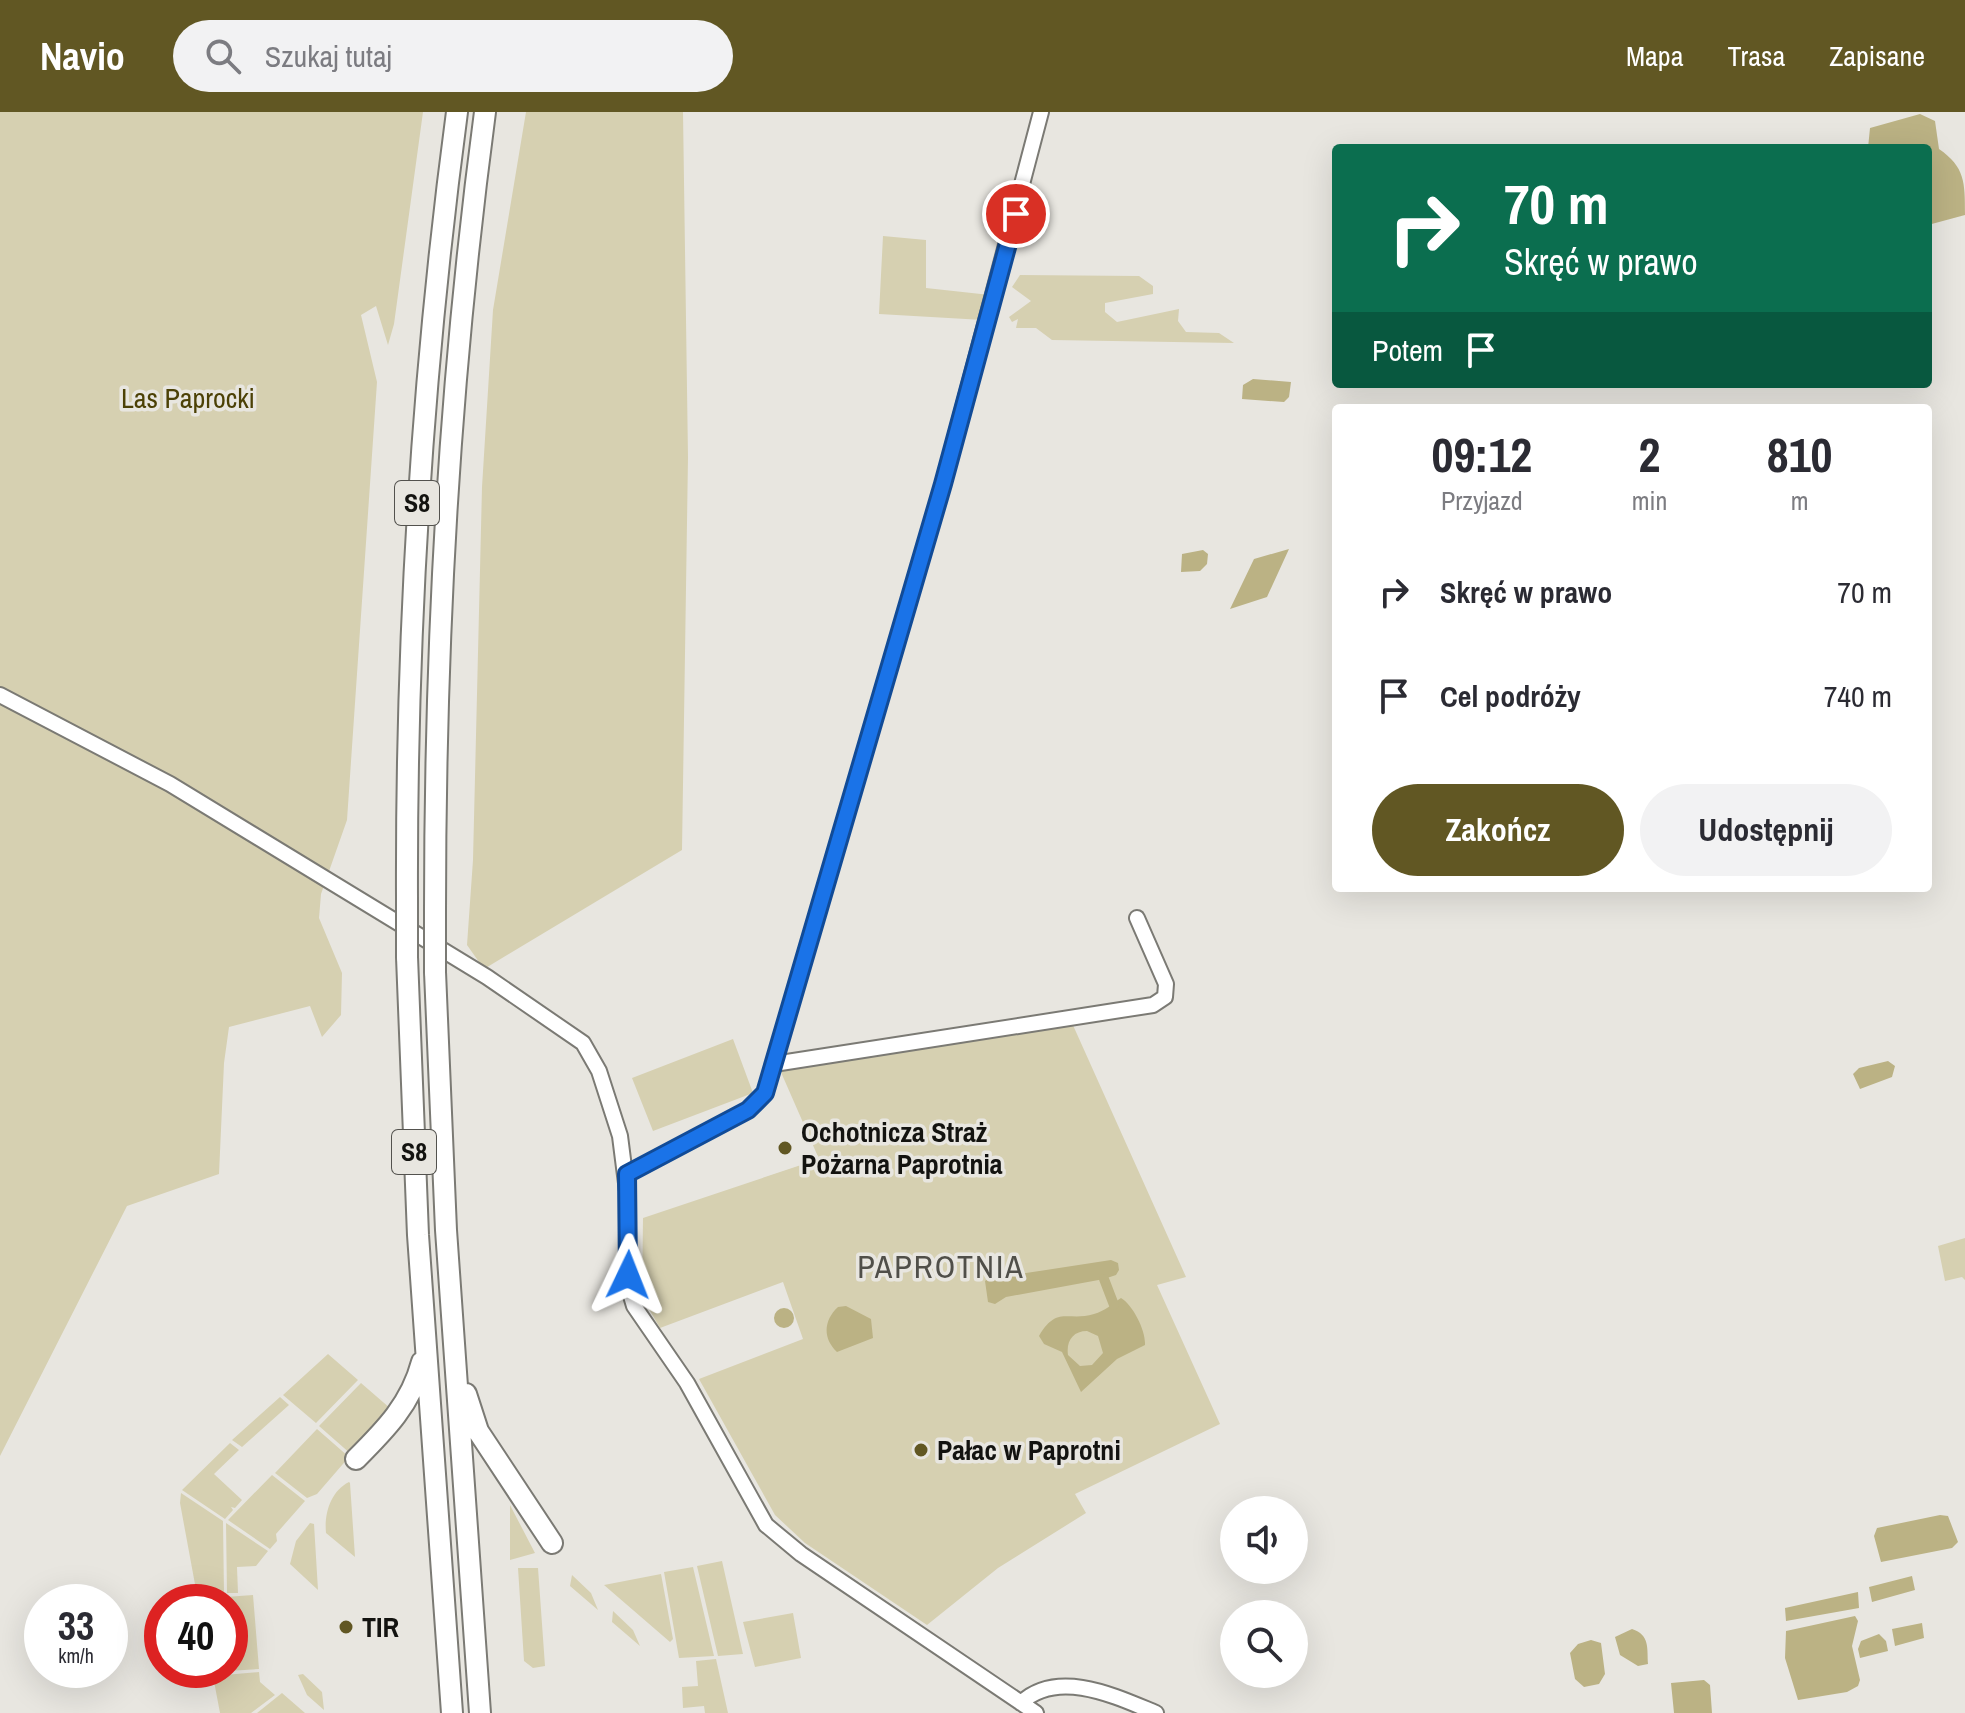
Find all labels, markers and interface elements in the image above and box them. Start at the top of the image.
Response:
search box [173,20,733,92]
text: Navio [40,31,125,82]
icon: search [201,34,245,78]
text: Szukaj tutaj [265,36,392,76]
text: Mapa [1626,37,1683,75]
text: Trasa [1727,37,1785,75]
text: Zapisane [1829,37,1925,75]
text: 70 m [1504,166,1609,241]
icon: right [1372,176,1476,280]
pin [982,180,1050,248]
icon: arrive [994,192,1038,236]
text: Skręć w prawo [1504,238,1698,286]
icon: arrive [1459,328,1503,372]
text: Potem [1372,330,1443,370]
park label: Las Paprocki [121,379,255,417]
text: 09:12 [1432,422,1532,487]
text: 2 [1639,422,1660,487]
text: 810 [1767,422,1832,487]
road number: S8 [395,481,439,525]
text: Przyjazd [1441,483,1523,518]
text: min [1632,483,1667,518]
text: m [1791,483,1809,518]
icon: right [1372,570,1416,614]
text: Skręć w prawo [1440,572,1612,612]
text: 70 m [1837,572,1892,612]
icon: arrive [1372,674,1416,718]
text: Cel podróży [1440,676,1581,716]
text: 740 m [1824,676,1892,716]
button: Zakończ [1372,784,1624,876]
button: Udostępnij [1640,784,1892,876]
place label: Ochotnicza Straż Pożarna Paprotnia [801,1113,1003,1183]
road number: S8 [392,1130,436,1174]
marker: Ochotnicza Straż Pożarna Paprotnia [776,1139,794,1157]
position arrow [586,1233,670,1317]
district label: PAPROTNIA [857,1245,1025,1288]
place label: Pałac w Paprotni [937,1431,1121,1469]
marker: Pałac w Paprotni [912,1441,930,1459]
map controls [1220,1496,1308,1688]
button: sound [1220,1496,1308,1584]
speed limit sign: 40 [144,1584,248,1688]
text: 33 [58,1599,94,1652]
button: search [1220,1600,1308,1688]
place label: TIR [362,1608,399,1646]
marker: TIR [337,1618,355,1636]
text: km/h [58,1642,94,1669]

